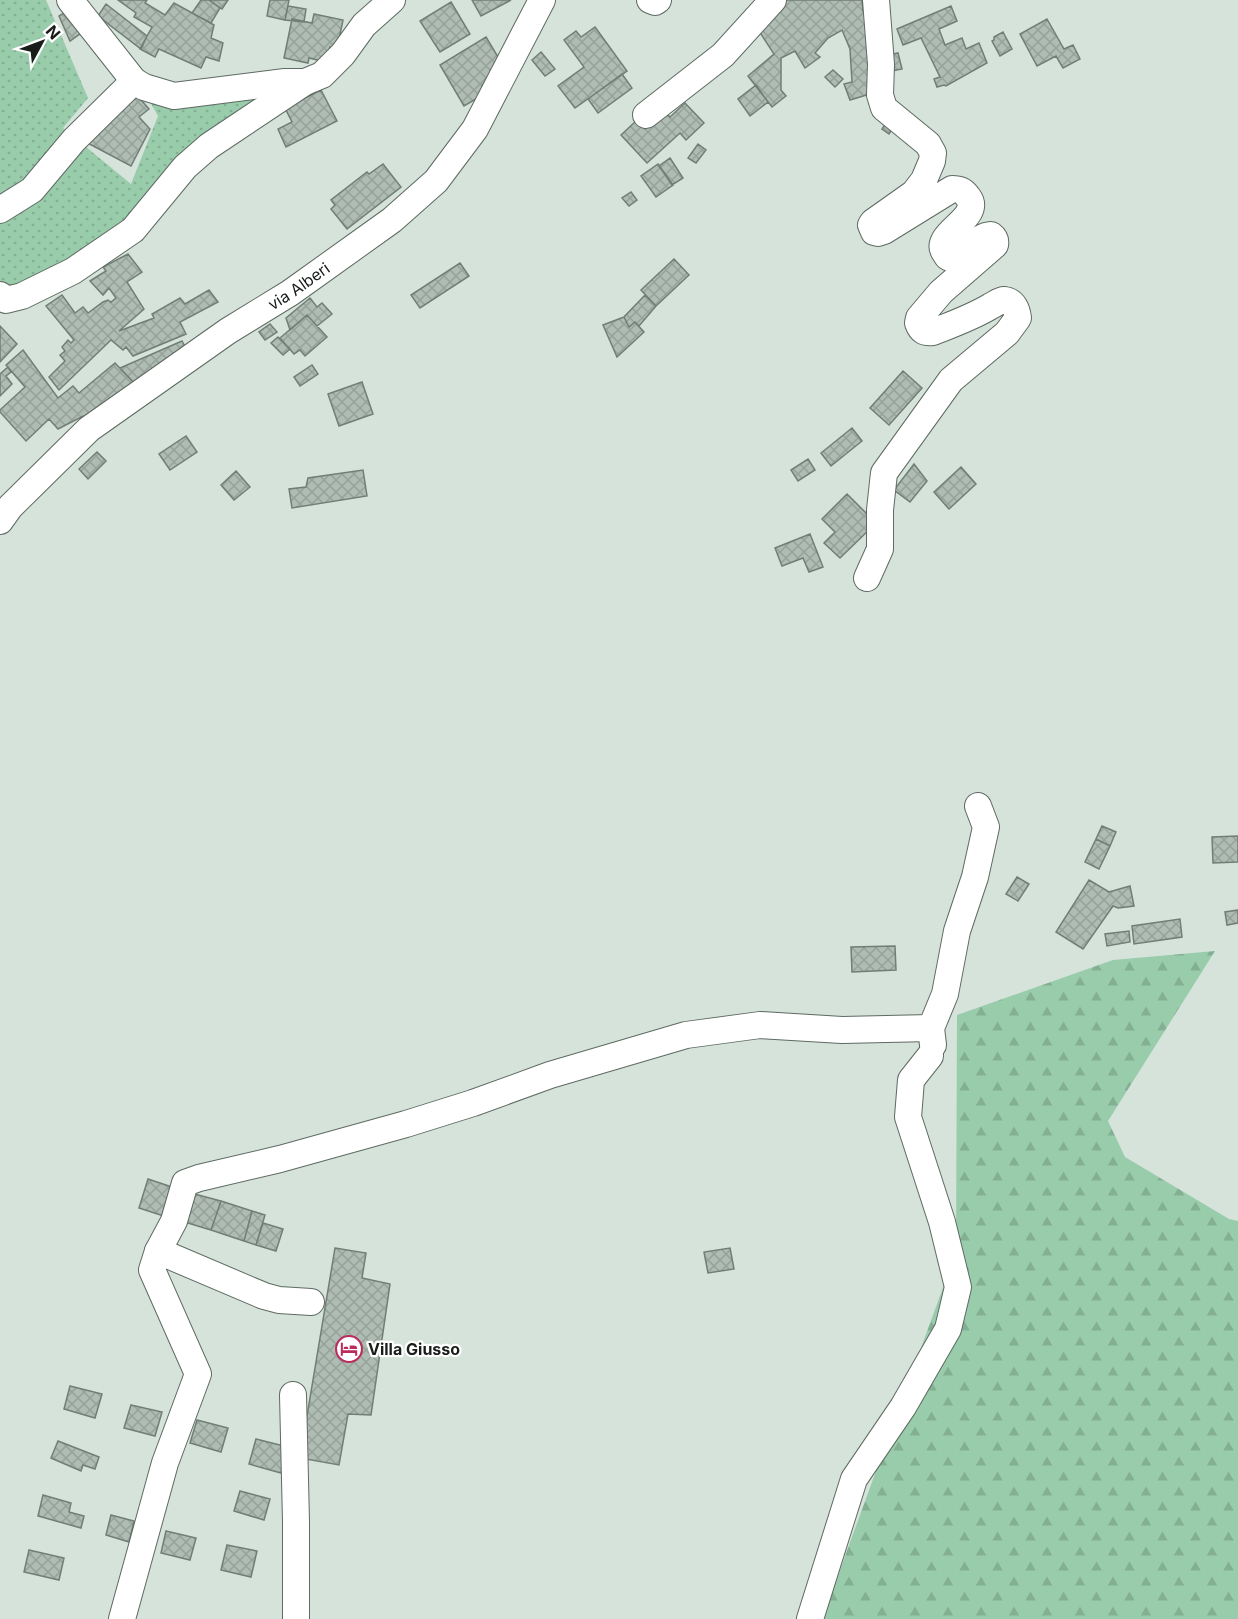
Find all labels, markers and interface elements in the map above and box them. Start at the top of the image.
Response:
north arrow [12,12,72,72]
text: N [42,21,65,43]
street label: via Alberi [264,258,333,314]
hotel icon: Villa Giusso [334,1334,364,1364]
place label: Villa Giusso [368,1339,460,1359]

